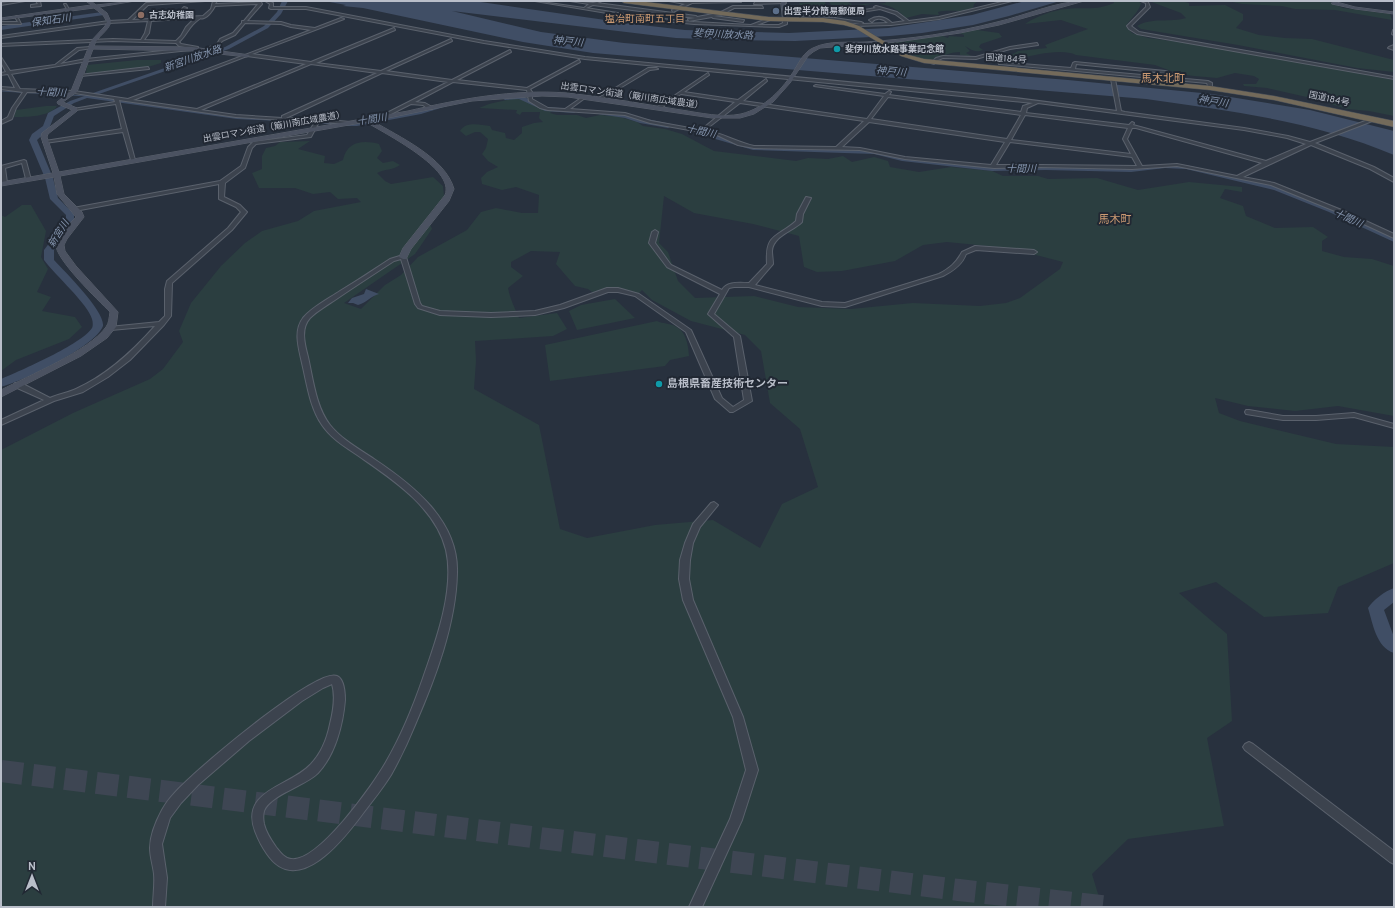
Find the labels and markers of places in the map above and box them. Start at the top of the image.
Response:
marker: 出雲半分簡易郵便局 [771,6,781,16]
place label: 出雲半分簡易郵便局 [784,6,865,17]
marker: 古志幼稚園 [136,10,146,20]
place label: 古志幼稚園 [149,10,194,21]
marker: 斐伊川放水路事業記念館 [832,44,842,54]
place label: 斐伊川放水路事業記念館 [845,44,944,55]
place label: 島根県畜産技術センター [667,377,788,391]
marker: 島根県畜産技術センター [654,379,664,389]

